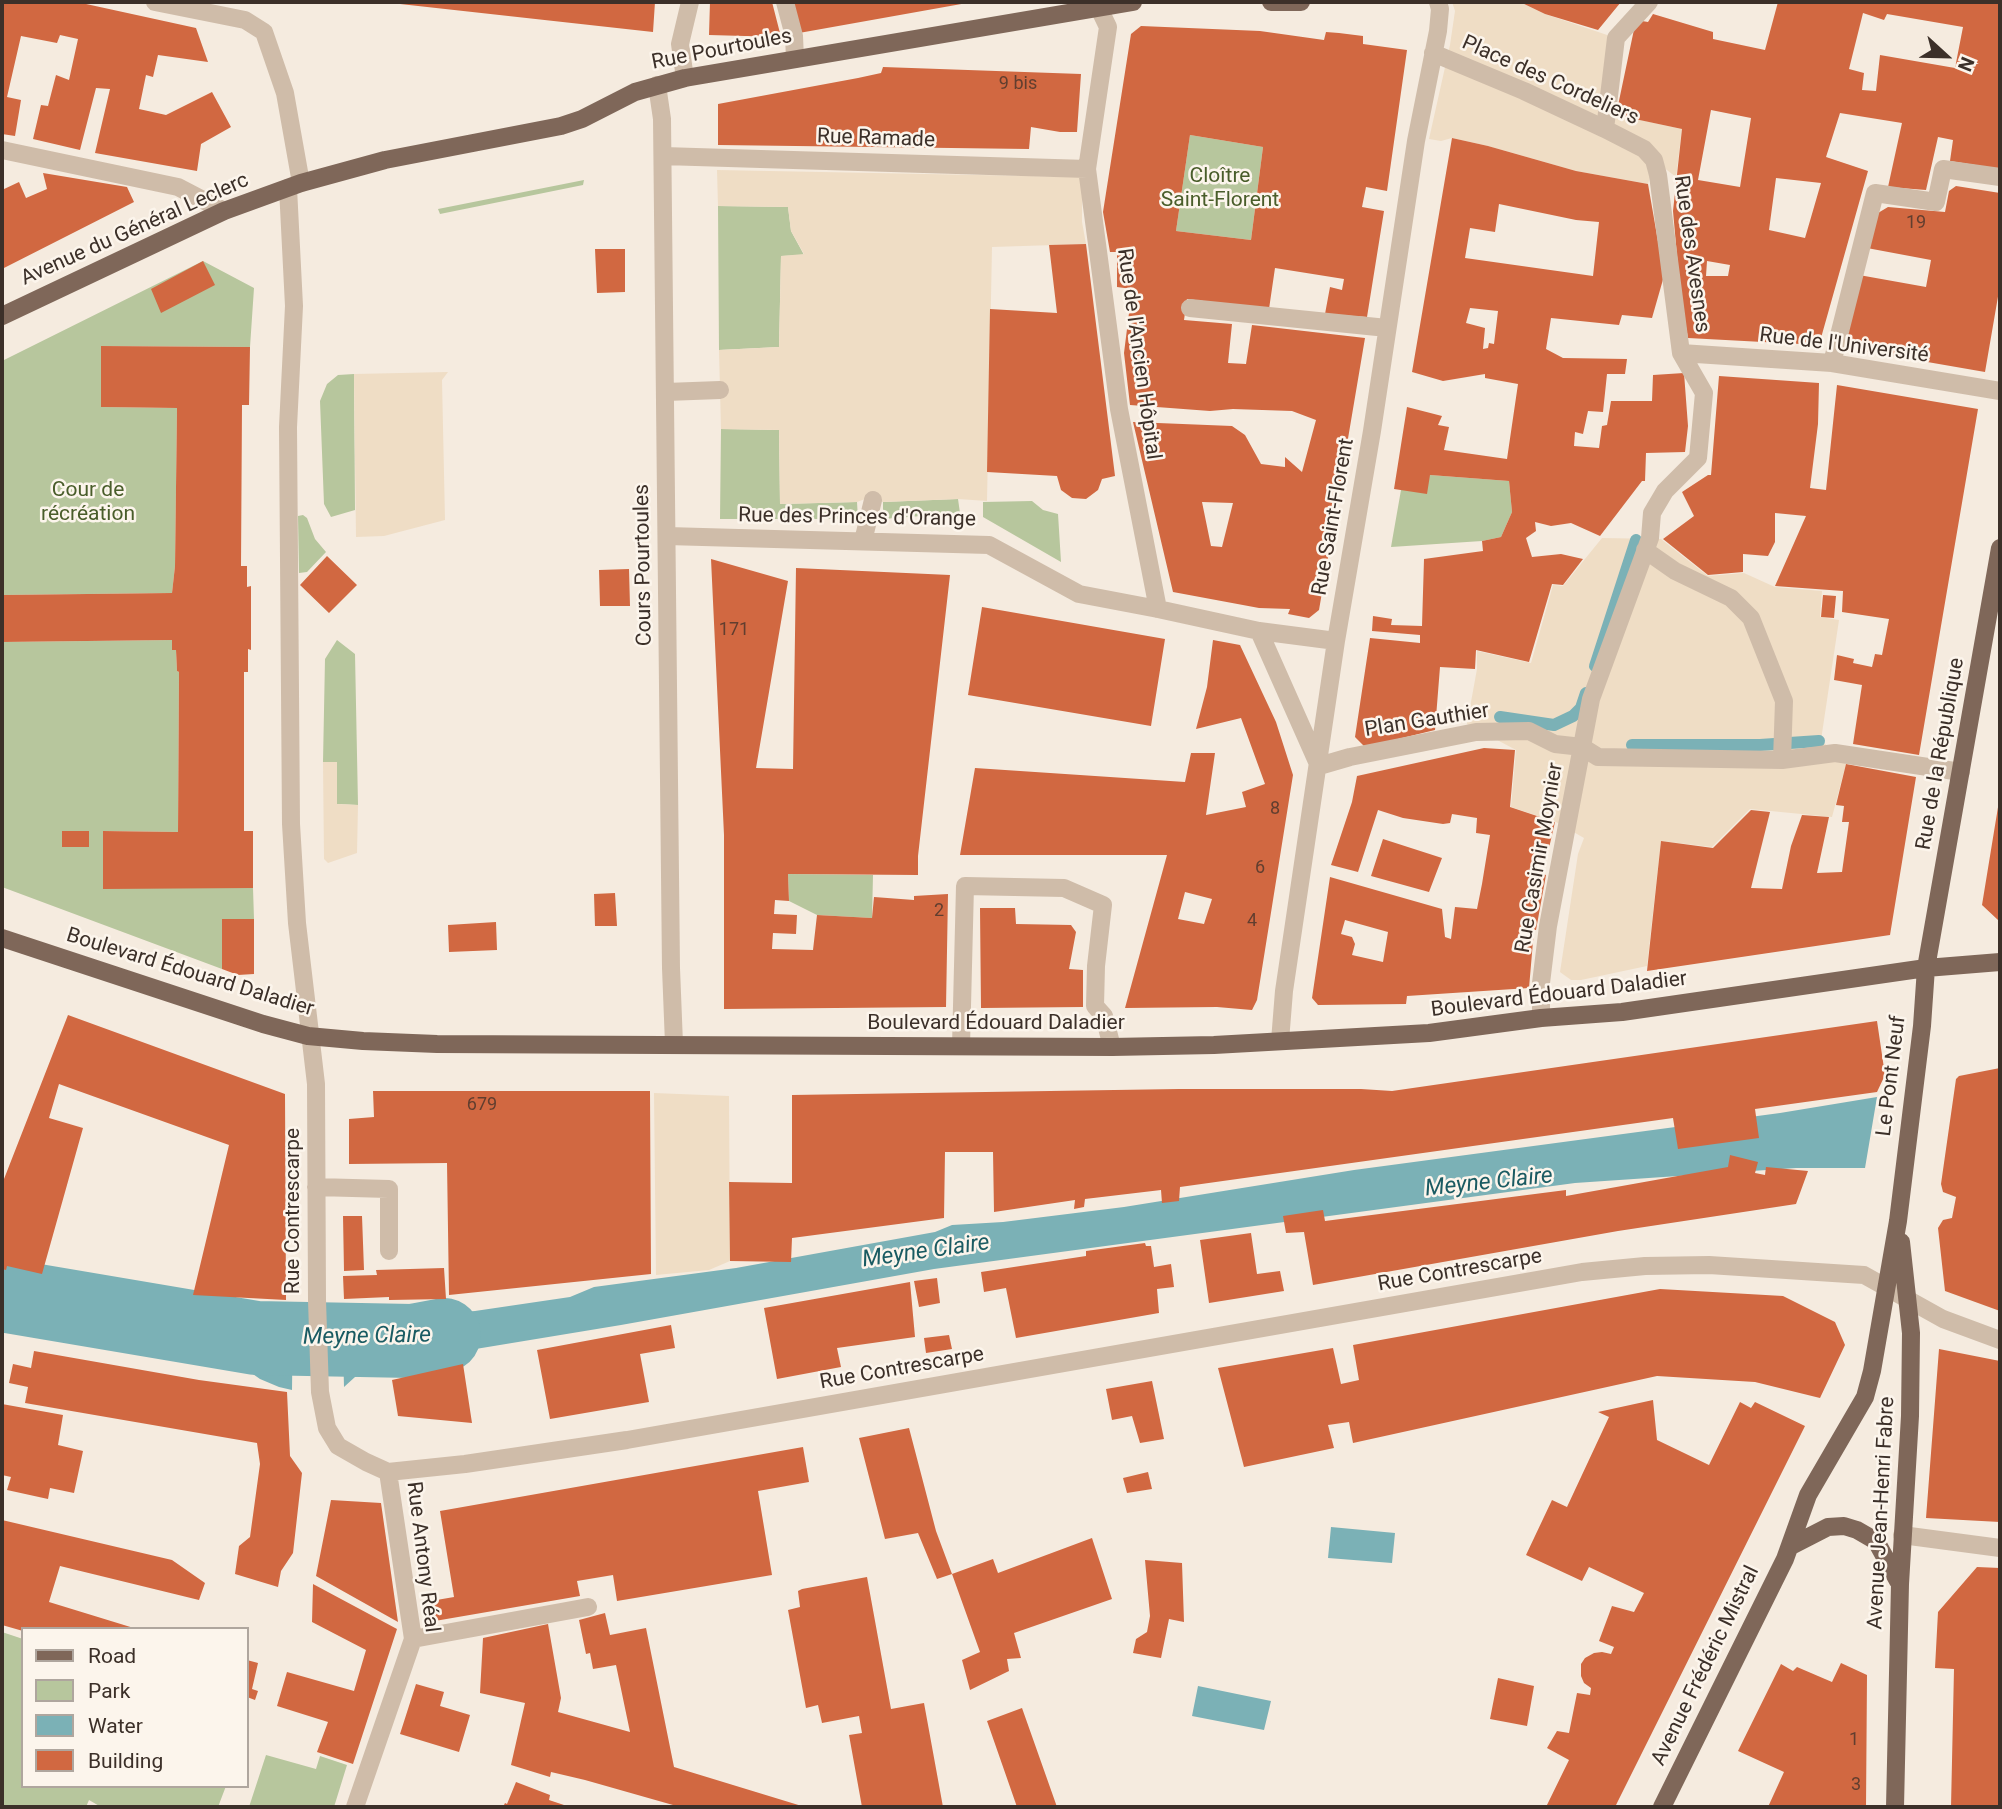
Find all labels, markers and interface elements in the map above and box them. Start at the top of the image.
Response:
north arrow [1911,21,1981,91]
street label: Rue Pourtoules [650,24,794,76]
street label: Place des Cordeliers [1458,31,1642,131]
text: N [1953,54,1979,75]
house number: 9 bis [999,73,1037,95]
street label: Rue Ramade [817,124,935,154]
park label: Cloître Saint-Florent [1161,164,1279,214]
street label: Avenue du Général Leclerc [17,168,253,292]
street label: Rue des Avesnes [1667,174,1715,334]
house number: 19 [1906,212,1926,234]
street label: Rue de l'Ancien Hôpital [1111,247,1165,461]
street label: Rue de l'Université [1758,323,1930,369]
street label: Rue Saint-Florent [1308,436,1360,598]
park label: Cour de récréation [41,478,135,528]
street label: Cours Pourtoules [630,484,658,646]
street label: Rue des Princes d'Orange [738,503,976,533]
house number: 171 [719,619,749,641]
street label: Rue de la République [1912,656,1970,852]
street label: Plan Gauthier [1363,699,1491,743]
street label: Rue Casimir Moynier [1511,761,1569,955]
house number: 8 [1270,798,1280,820]
house number: 6 [1255,857,1265,879]
house number: 2 [934,900,944,922]
house number: 4 [1247,910,1257,932]
street label: Boulevard Édouard Daladier [63,923,317,1023]
street label: Boulevard Édouard Daladier [1430,967,1688,1023]
street label: Boulevard Édouard Daladier [867,1011,1125,1037]
street label: Le Pont Neuf [1872,1014,1912,1138]
house number: 679 [467,1094,497,1116]
street label: Rue Contrescarpe [281,1128,307,1294]
water label: Meyne Claire [1424,1163,1554,1203]
water label: Meyne Claire [861,1229,991,1275]
street label: Rue Contrescarpe [1376,1244,1544,1298]
water label: Meyne Claire [303,1322,431,1352]
street label: Rue Contrescarpe [818,1342,986,1396]
street label: Avenue Jean-Henri Fabre [1863,1396,1901,1630]
street label: Rue Antony Réal [400,1480,444,1634]
street label: Avenue Frédéric Mistral [1647,1562,1765,1770]
legend [21,1627,248,1788]
text: Road [88,1644,136,1668]
text: Park [88,1679,130,1703]
text: Water [88,1714,143,1738]
house number: 1 [1849,1729,1859,1751]
text: Building [88,1749,163,1773]
house number: 3 [1851,1774,1861,1796]

